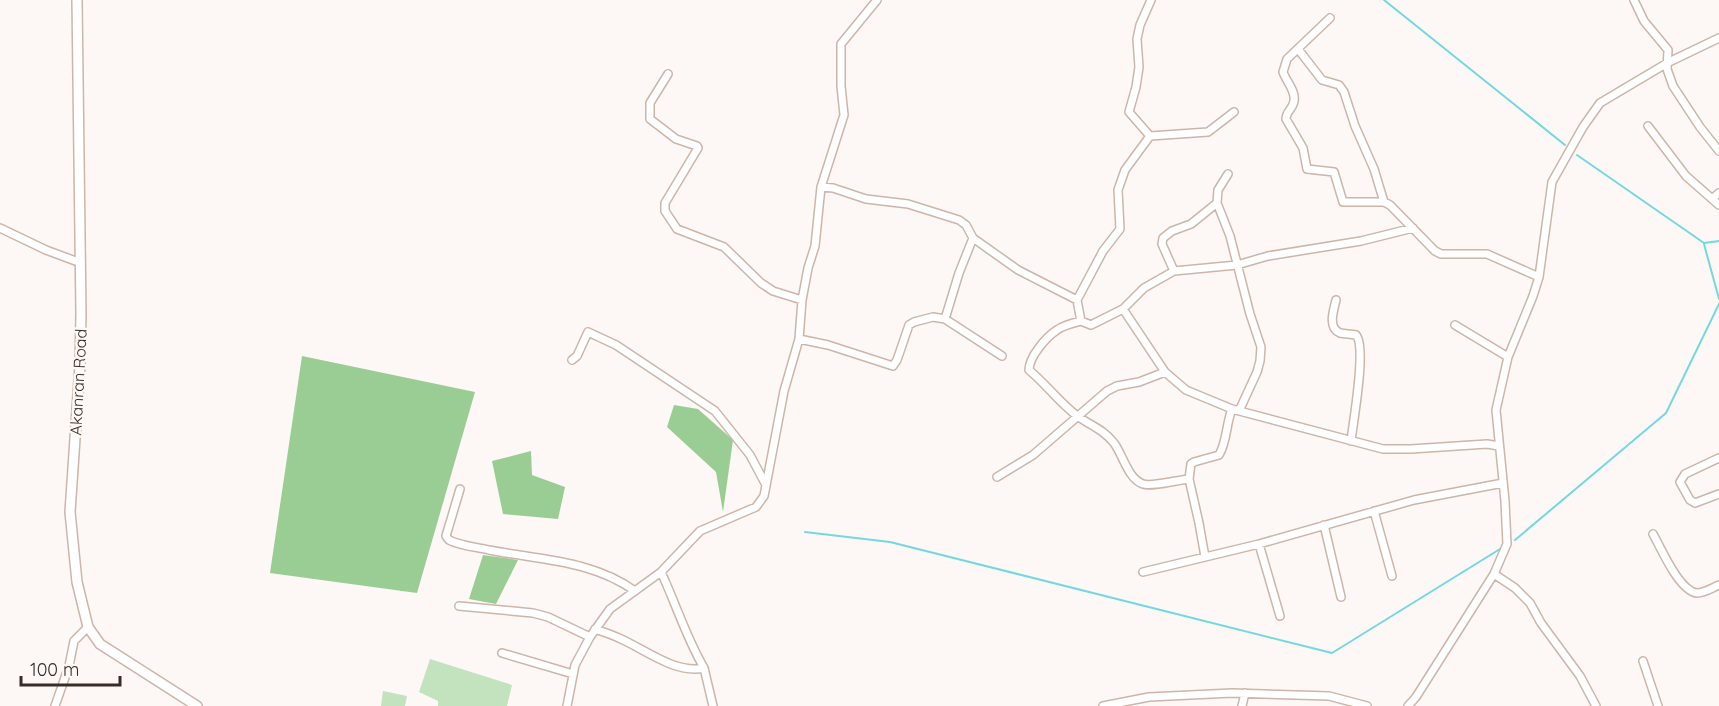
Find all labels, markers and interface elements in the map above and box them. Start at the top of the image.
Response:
street label: Akanran Road [65,328,91,436]
scale bar [21,649,120,687]
text: 100 m [30,658,79,681]

